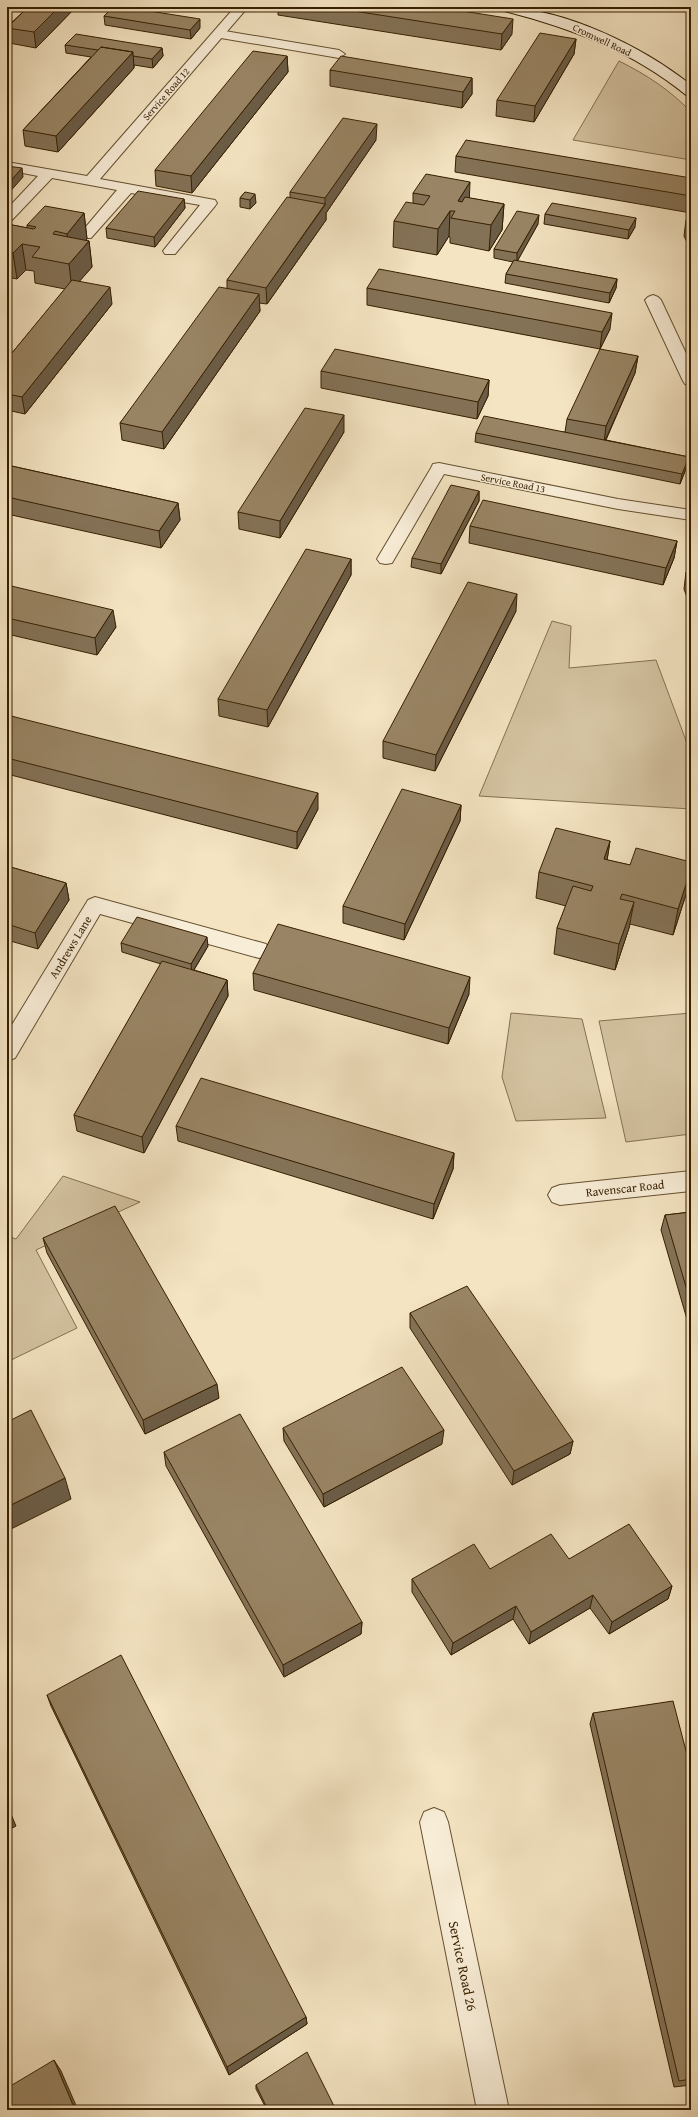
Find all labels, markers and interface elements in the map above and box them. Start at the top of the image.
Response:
street label: Cromwell Road [570,20,634,60]
street label: Service Road 12 [139,64,193,124]
street label: Service Road 13 [479,469,547,497]
street label: Andrews Lane [45,912,96,982]
street label: Ravenscar Road [585,1175,666,1201]
street label: Service Road 26 [444,1919,482,2013]

